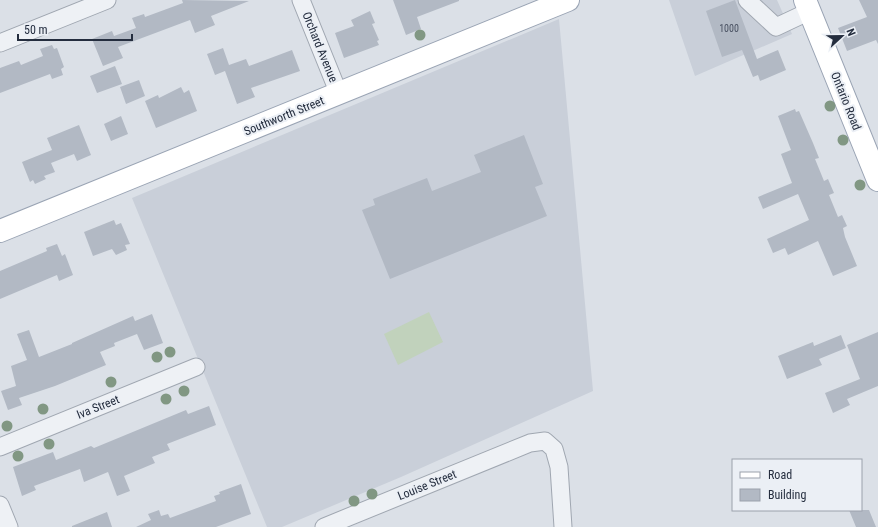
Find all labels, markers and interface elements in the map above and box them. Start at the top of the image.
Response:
street label: Orchard Avenue [300,10,341,85]
scale bar [18,16,132,42]
north arrow [822,16,862,56]
text: 50 m [24,23,48,37]
house number: 1000 [719,23,739,34]
text: N [844,27,858,38]
street label: Ontario Road [828,70,864,132]
street label: Southworth Street [242,93,327,138]
street label: Iva Street [75,392,122,422]
legend [732,459,862,511]
street label: Louise Street [396,467,459,503]
text: Road [768,468,792,482]
text: Building [768,488,806,502]

